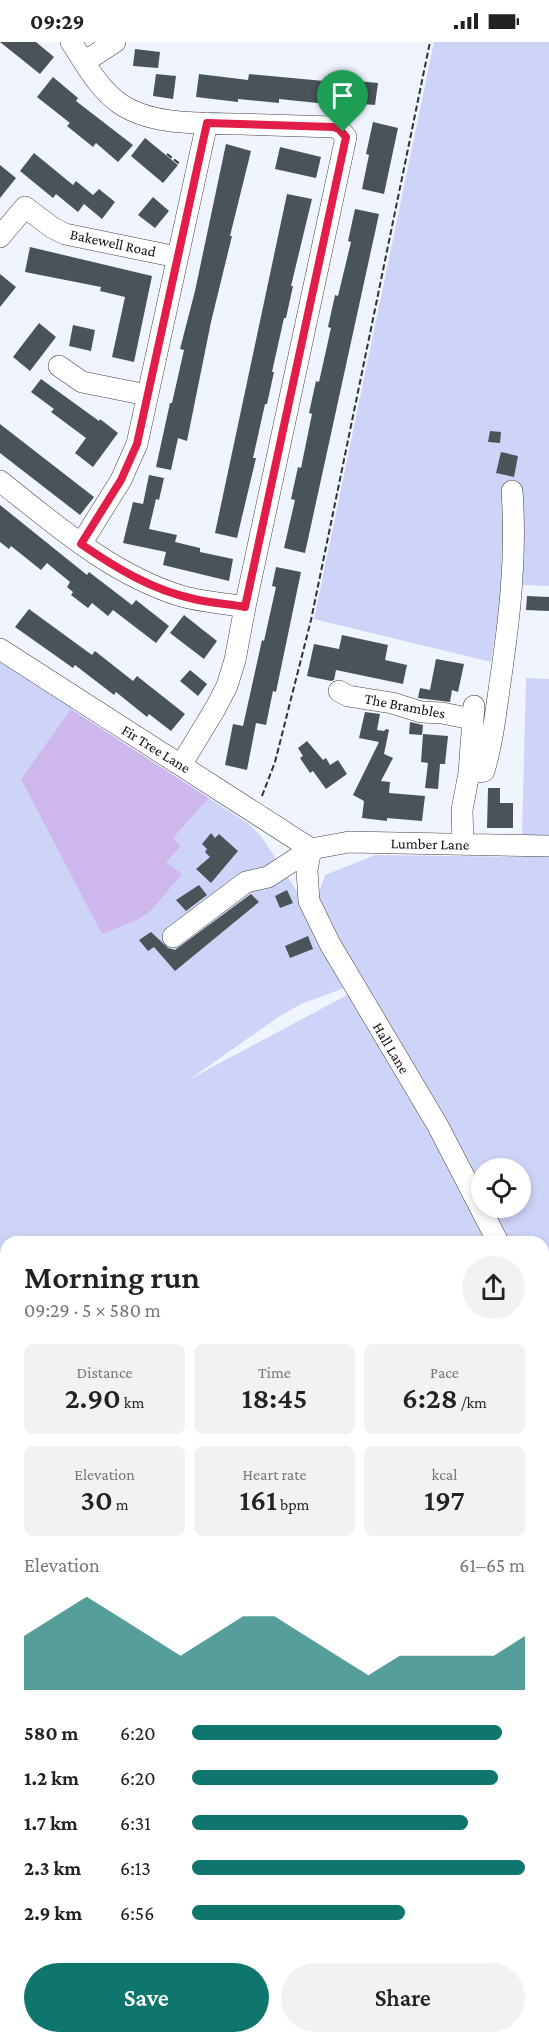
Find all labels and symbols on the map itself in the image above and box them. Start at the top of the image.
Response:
pin [317,70,368,132]
street label: Bakewell Road [69,226,157,260]
street label: The Brambles [363,690,447,722]
street label: Fir Tree Lane [119,722,193,777]
street label: Lumber Lane [390,835,470,853]
street label: Hall Lane [370,1020,413,1077]

